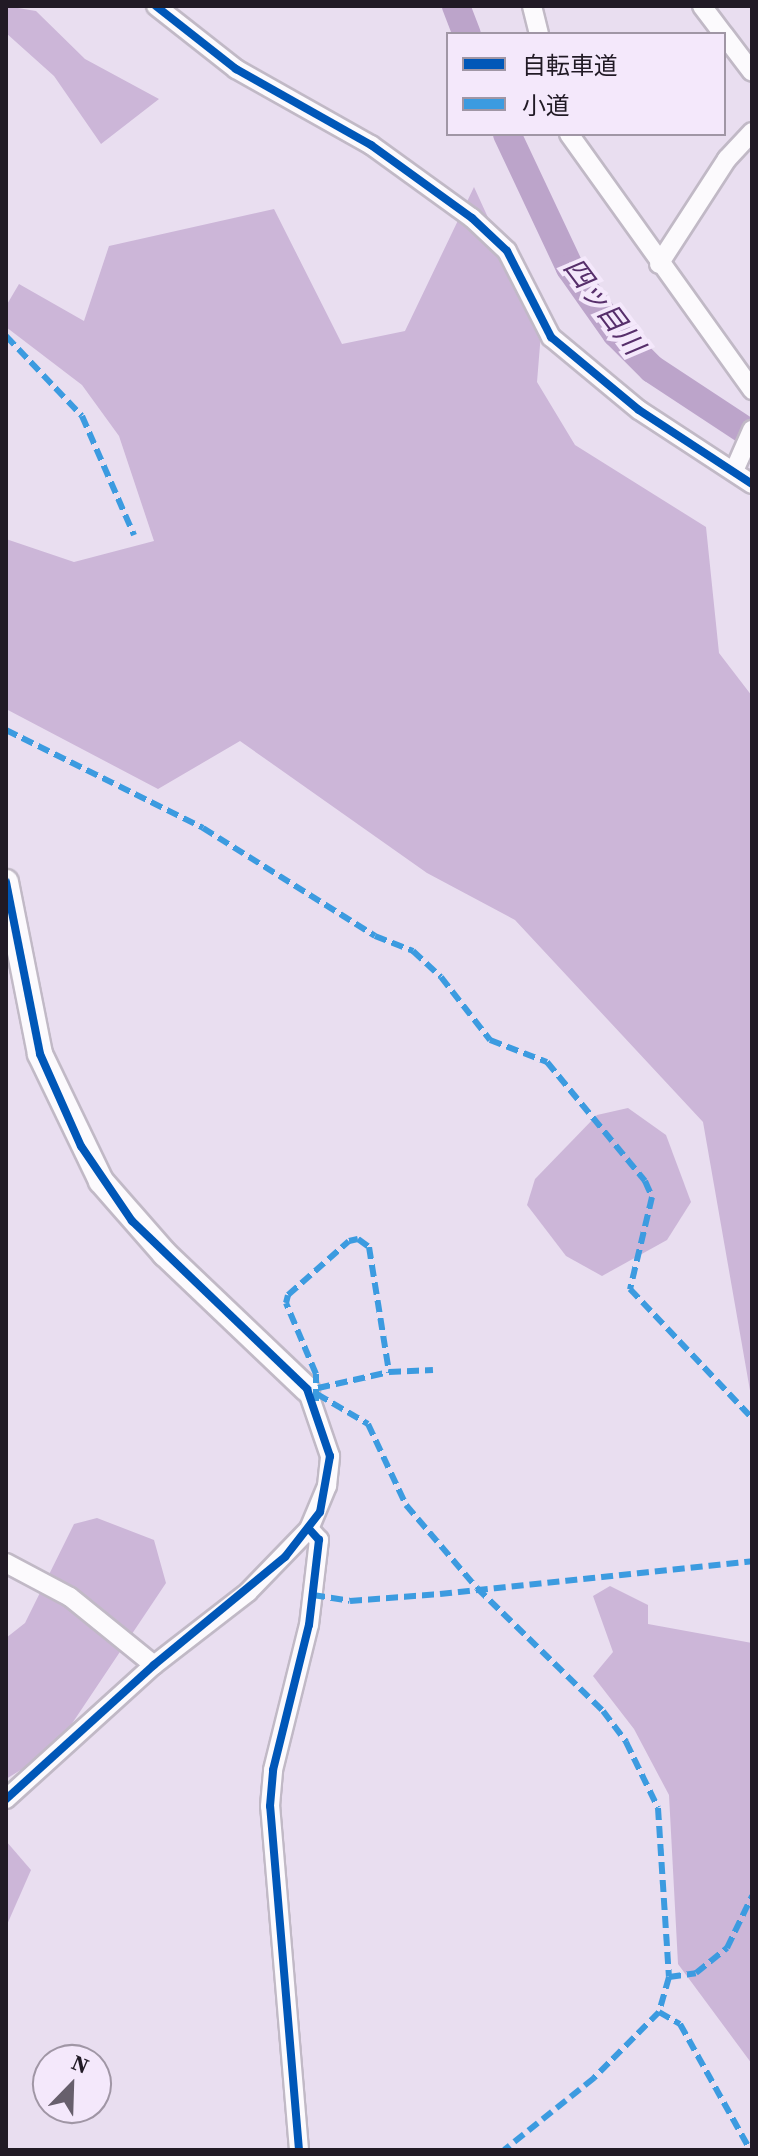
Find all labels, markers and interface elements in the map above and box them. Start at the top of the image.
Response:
legend [446,32,726,136]
text: 自転車道 [522,49,618,82]
text: 小道 [522,89,570,122]
water label: 四ッ目川 [557,251,651,361]
north arrow [32,2044,112,2124]
text: N [67,2047,94,2081]

